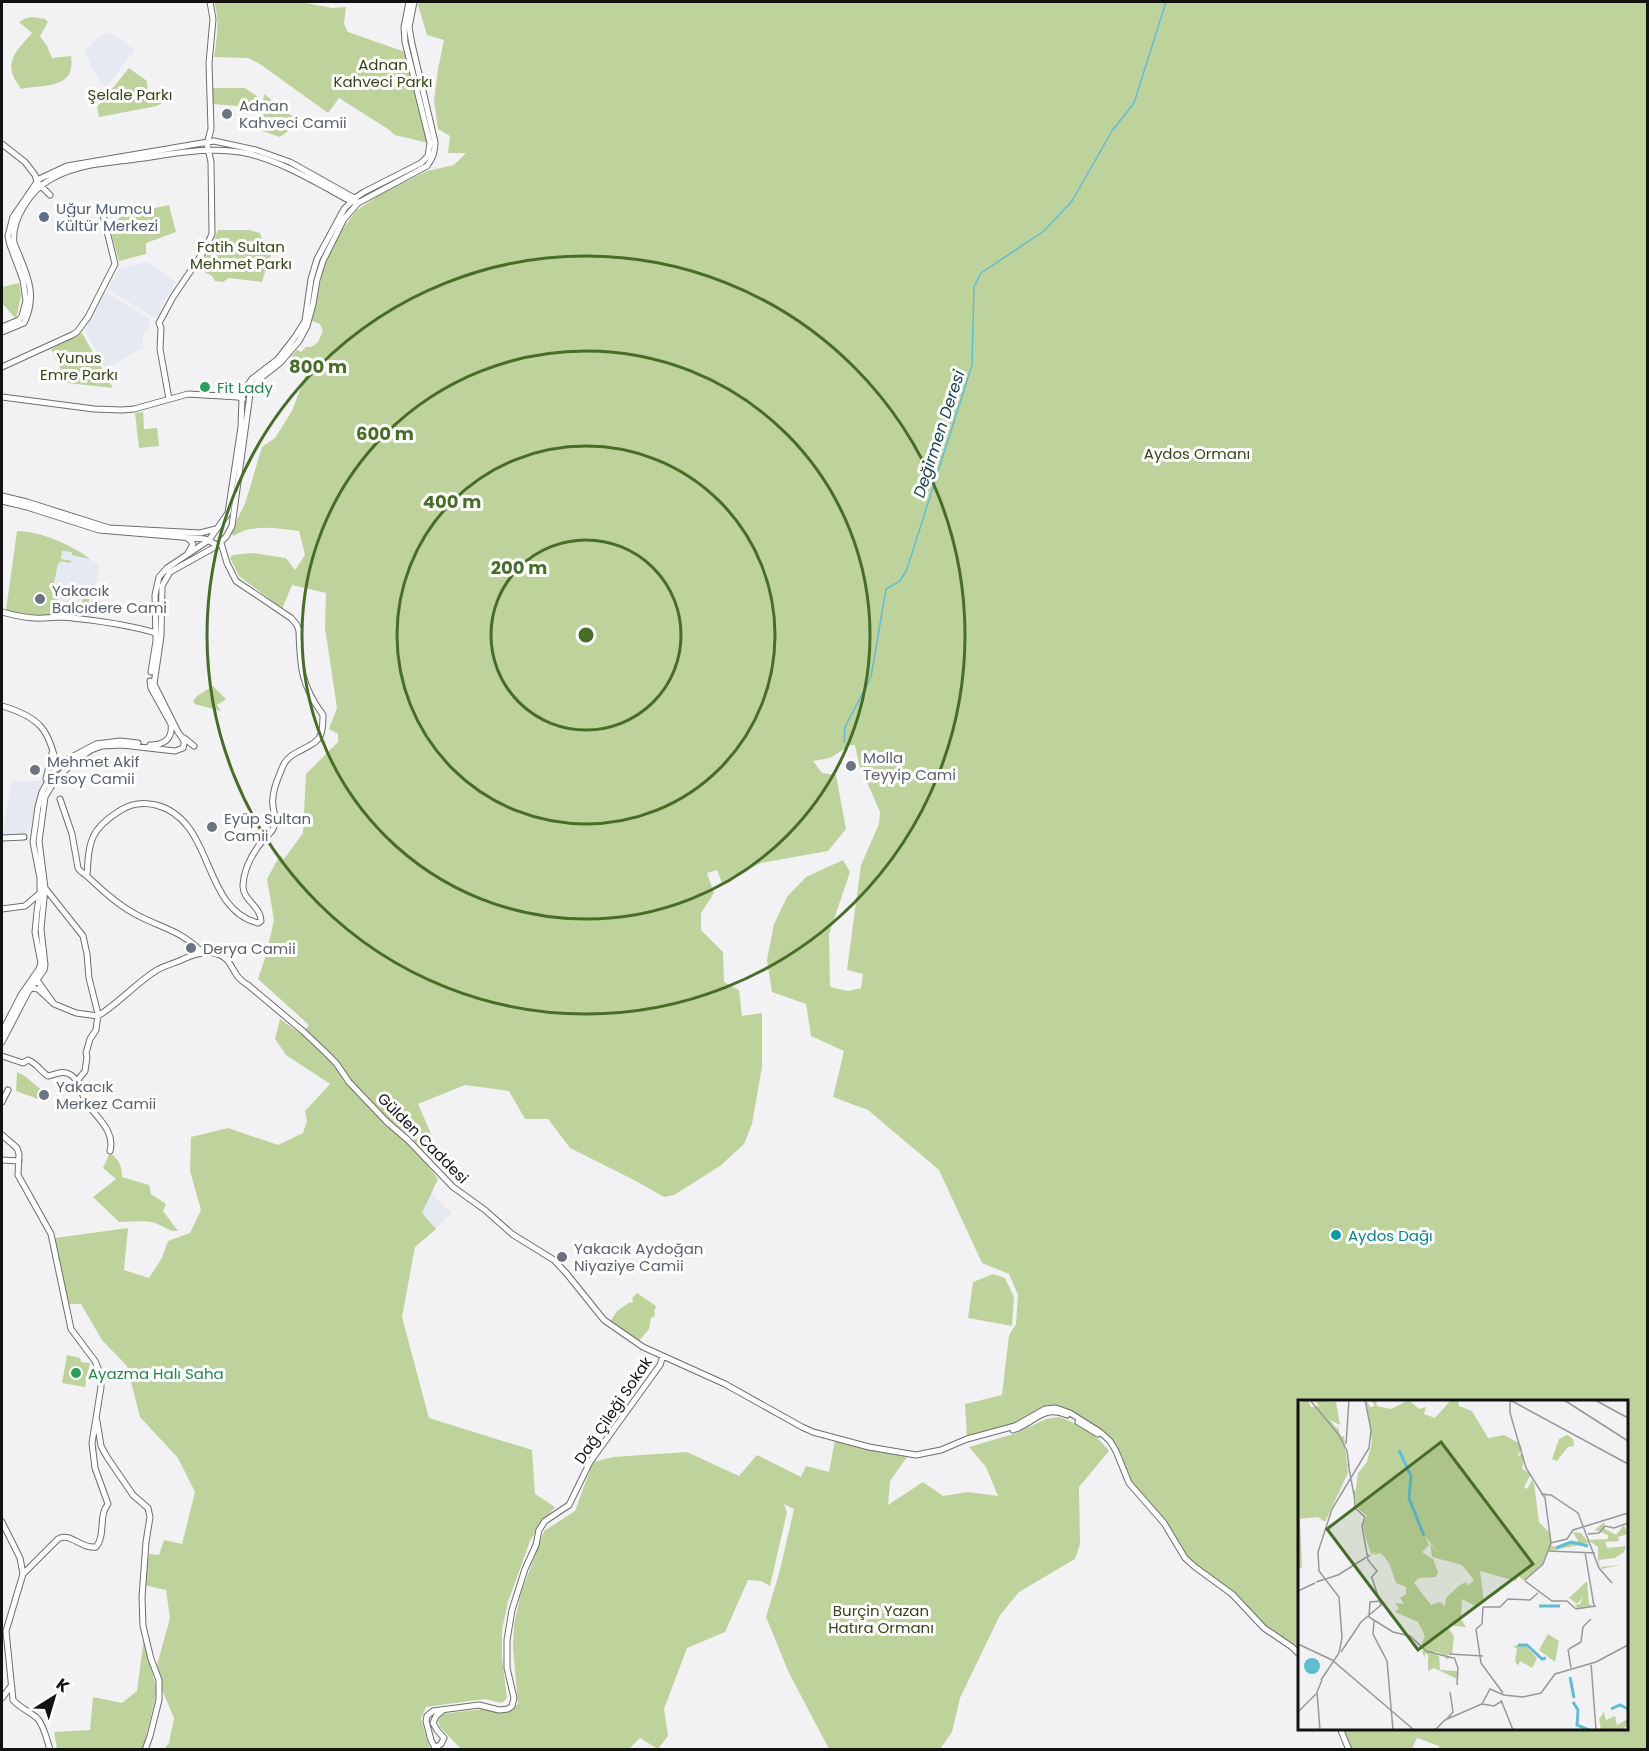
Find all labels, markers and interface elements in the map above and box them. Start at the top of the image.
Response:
park label: Adnan Kahveci Parkı [333,54,433,92]
park label: Şelale Parkı [88,84,172,105]
place label: Adnan Kahveci Camii [239,95,347,133]
marker: Adnan Kahveci Camii [220,107,234,121]
place label: Uğur Mumcu Kültür Merkezi [56,198,158,236]
marker: Uğur Mumcu Kültür Merkezi [37,210,51,224]
park label: Fatih Sultan Mehmet Parkı [190,236,292,274]
park label: Yunus Emre Parkı [40,347,118,385]
text: 800 m [289,354,347,379]
water label: Değirmen Deresi [908,366,971,501]
place label: Fit Lady [217,377,273,398]
marker: Fit Lady [198,380,212,394]
text: 600 m [356,421,414,446]
park label: Aydos Ormanı [1144,443,1250,464]
text: 400 m [423,489,481,514]
text: 200 m [491,555,547,580]
place label: Yakacık Balcıdere Cami [52,580,167,618]
marker: Yakacık Balcıdere Cami [33,592,47,606]
centre of rings [576,625,596,645]
place label: Molla Teyyip Cami [863,747,956,785]
place label: Mehmet Akif Ersoy Camii [47,751,140,789]
marker: Molla Teyyip Cami [844,759,858,773]
marker: Mehmet Akif Ersoy Camii [28,763,42,777]
place label: Eyüp Sultan Camii [224,808,311,846]
marker: Eyüp Sultan Camii [205,820,219,834]
place label: Derya Camii [203,938,296,959]
marker: Derya Camii [184,941,198,955]
place label: Yakacık Merkez Camii [56,1076,156,1114]
marker: Yakacık Merkez Camii [37,1088,51,1102]
street label: Gülden Caddesi [373,1088,473,1188]
place label: Aydos Dağı [1348,1225,1433,1246]
marker: Aydos Dağı [1329,1228,1343,1242]
place label: Yakacık Aydoğan Niyaziye Camii [574,1238,703,1276]
marker: Yakacık Aydoğan Niyaziye Camii [555,1250,569,1264]
street label: Dağ Çileği Sokak [569,1352,657,1468]
place label: Ayazma Halı Saha [88,1363,224,1384]
marker: Ayazma Halı Saha [69,1366,83,1380]
inset map [1298,1400,1628,1730]
park label: Burçin Yazan Hatıra Ormanı [828,1600,934,1638]
north arrow [24,1667,84,1727]
text: K [51,1673,74,1698]

